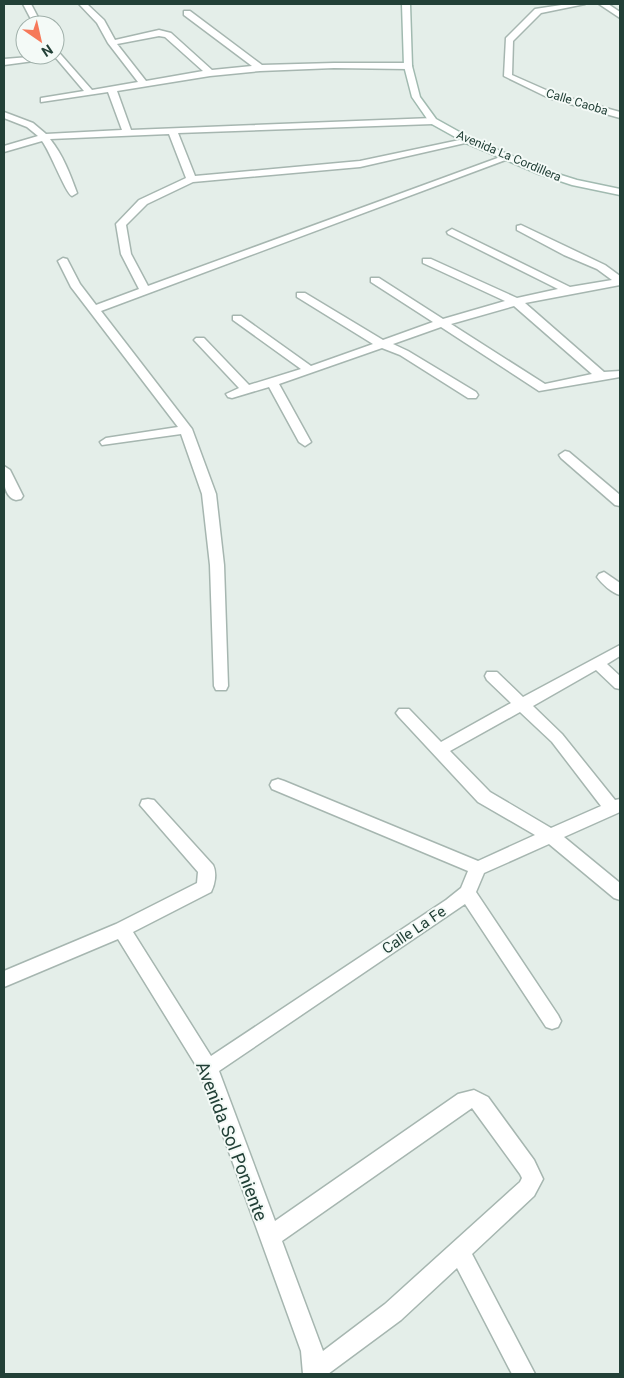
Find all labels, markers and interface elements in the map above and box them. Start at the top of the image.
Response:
north arrow [15,15,65,65]
text: N [39,41,56,60]
street label: Calle Caoba [544,86,610,118]
street label: Avenida La Cordillera [455,128,563,184]
street label: Calle La Fe [379,902,449,958]
street label: Avenida Sol Poniente [192,1058,272,1224]

